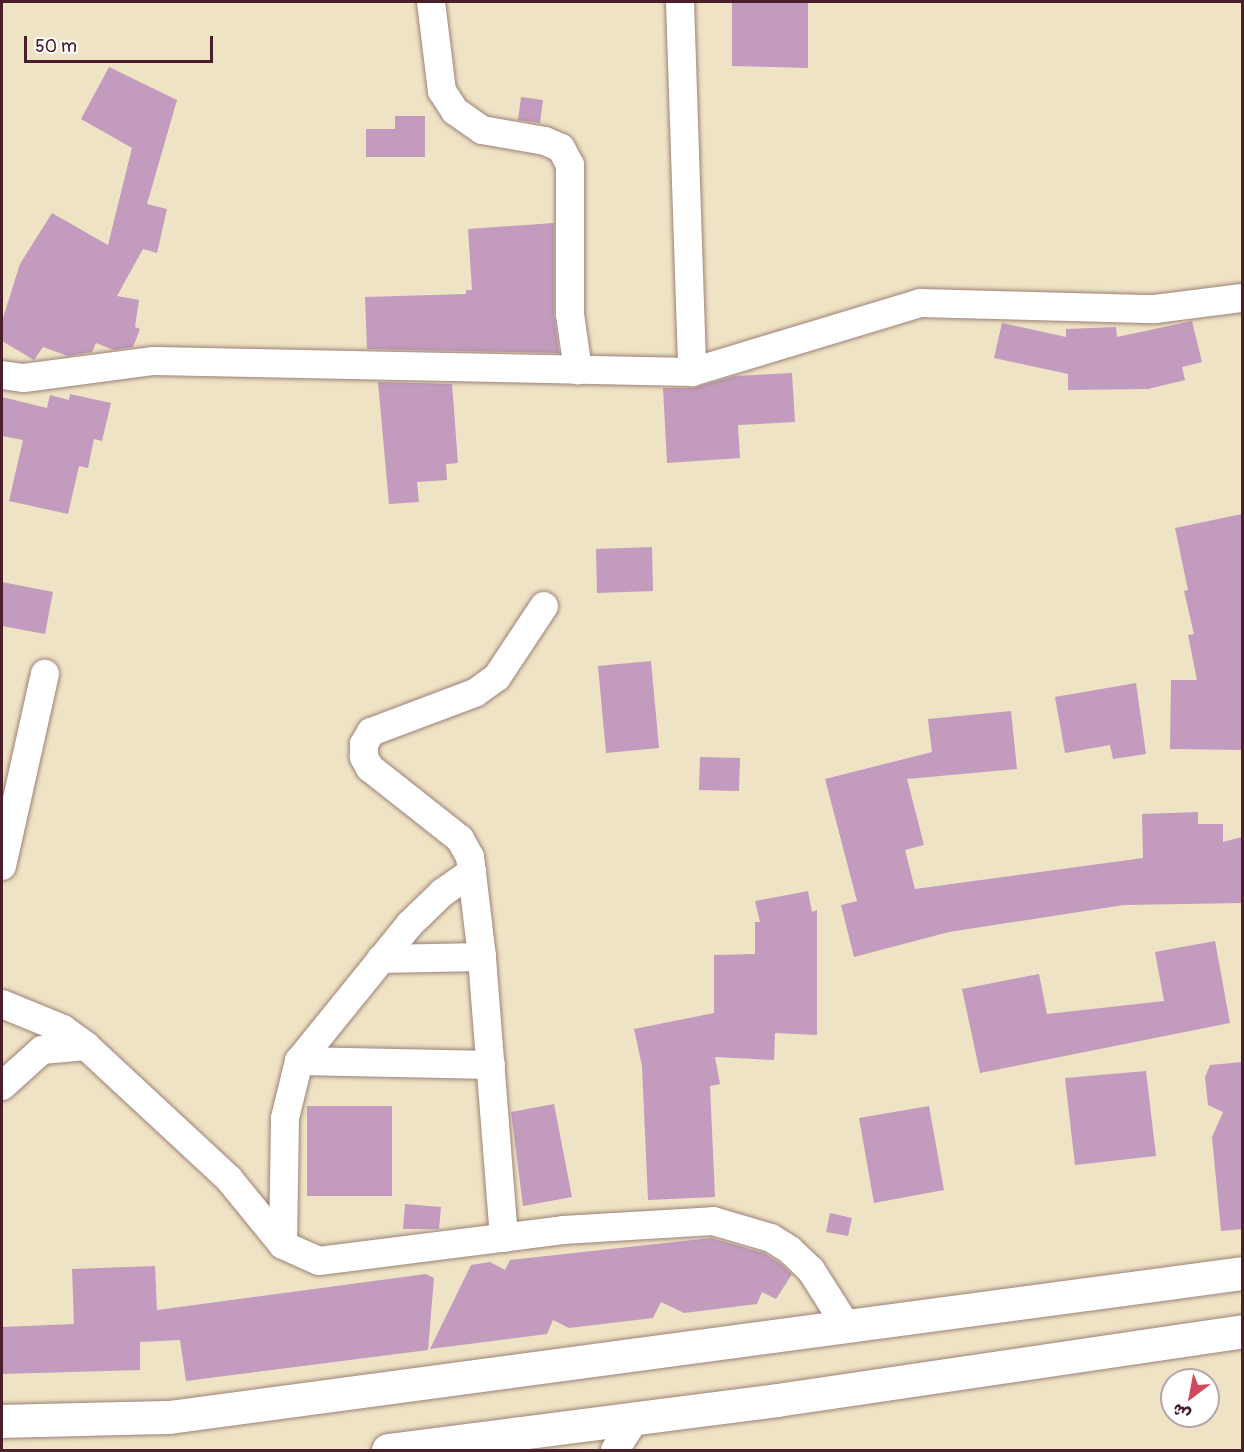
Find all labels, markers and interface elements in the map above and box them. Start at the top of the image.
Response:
scale bar [27,24,216,62]
text: 50 m [35,35,77,58]
north arrow [1160,1368,1220,1428]
text: ش [1169,1398,1194,1425]

